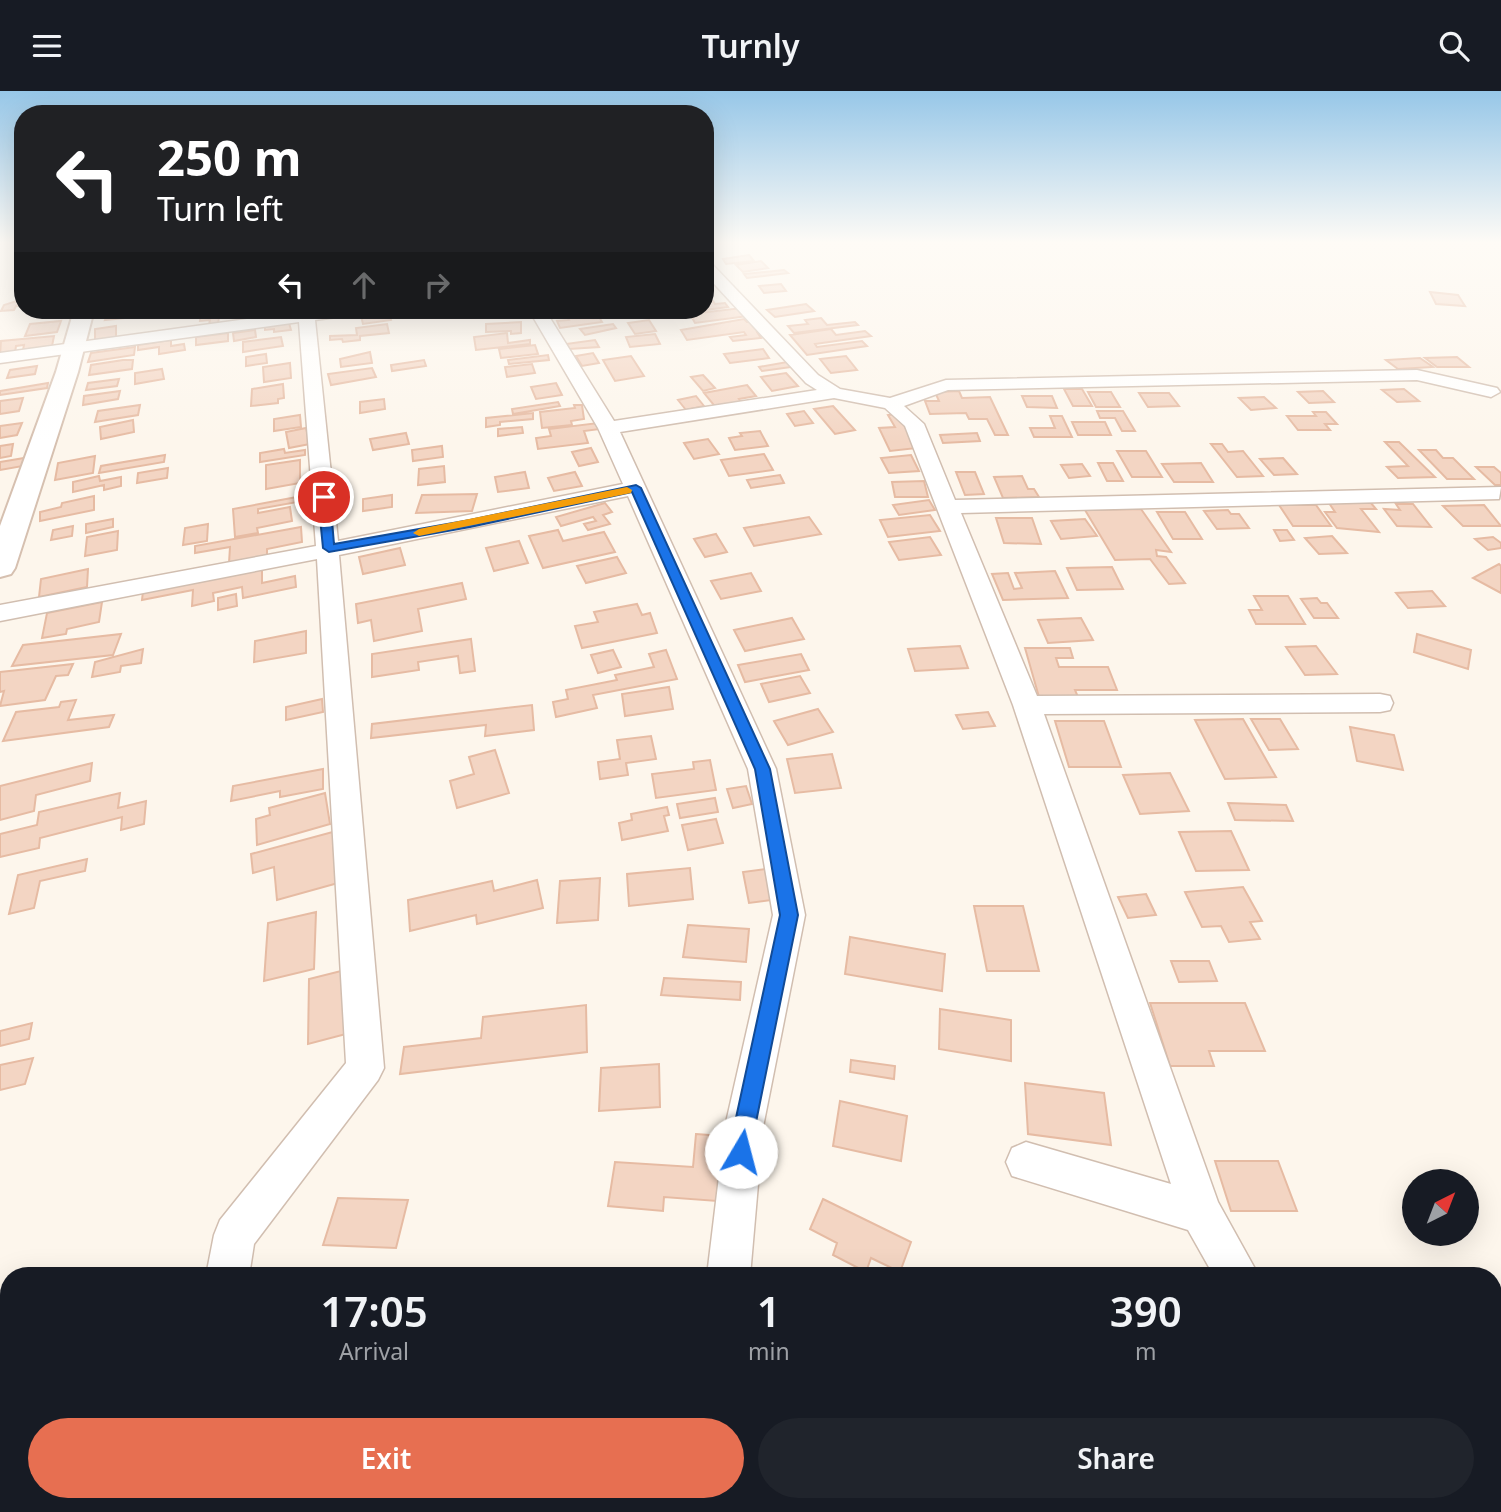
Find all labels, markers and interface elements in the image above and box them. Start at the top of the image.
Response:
text: Turnly [702,24,799,67]
icon: menu [28,27,66,65]
icon: search [1435,27,1473,65]
text: 250 m [157,124,302,190]
icon: left [42,133,133,224]
text: Turn left [157,187,283,230]
icon: left [272,266,310,304]
icon: ahead [345,266,383,304]
icon: right [418,266,456,304]
pin [294,467,354,527]
icon: arrive [305,478,343,516]
position arrow [704,1115,778,1189]
north arrow [1402,1169,1479,1246]
map controls [1402,1169,1479,1246]
text: 17:05 [320,1282,428,1339]
text: 1 [757,1282,781,1339]
text: 390 [1110,1282,1182,1339]
text: Arrival [339,1335,409,1367]
text: min [748,1335,790,1367]
text: m [1135,1335,1157,1367]
button: Exit [28,1418,744,1498]
button: Share [758,1418,1474,1498]

